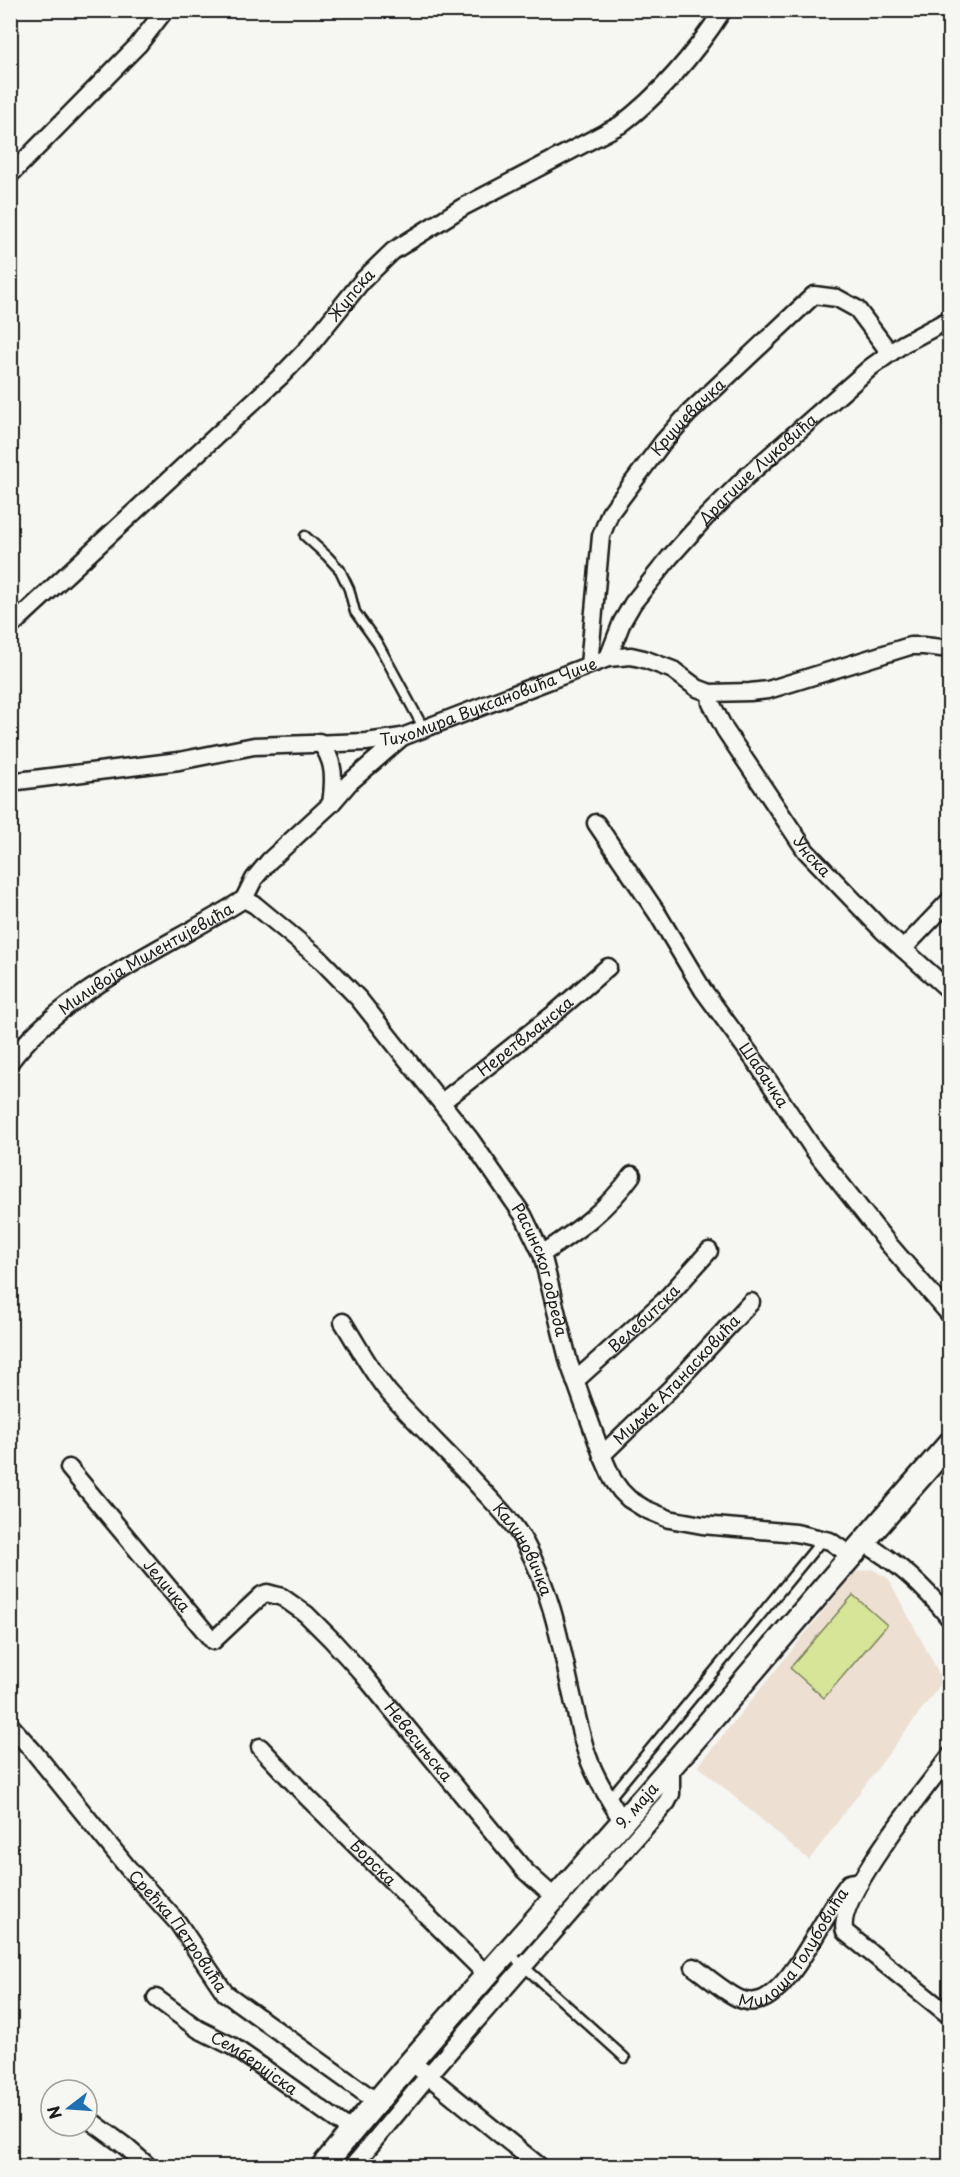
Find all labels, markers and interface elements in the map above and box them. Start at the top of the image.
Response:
street label: Жупска [322,262,380,326]
street label: Крушевачка [644,372,730,460]
street label: Драгише Луковића [691,407,822,530]
street label: Тихомира Вуксановића Чиче [378,650,600,751]
street label: Унска [788,830,837,882]
street label: Миливоја Милентијевића [52,896,237,1020]
street label: Неретвљанска [471,990,578,1081]
street label: Шабачка [734,1037,796,1112]
street label: Расинског одреда [507,1197,575,1339]
street label: Велебитска [602,1278,685,1357]
street label: Миљка Атанасковића [607,1309,745,1449]
street label: Калиновичка [488,1496,560,1599]
street label: Јеличка [138,1553,197,1617]
street label: Невесињска [379,1696,459,1786]
street label: 9. маја [609,1776,663,1833]
street label: Борска [345,1833,403,1891]
street label: Срећка Петровића [124,1864,234,1996]
street label: Милоша Голубовића [736,1882,853,2013]
street label: Семберијска [207,2024,303,2100]
north arrow [39,2078,99,2138]
text: N [40,2103,67,2122]

